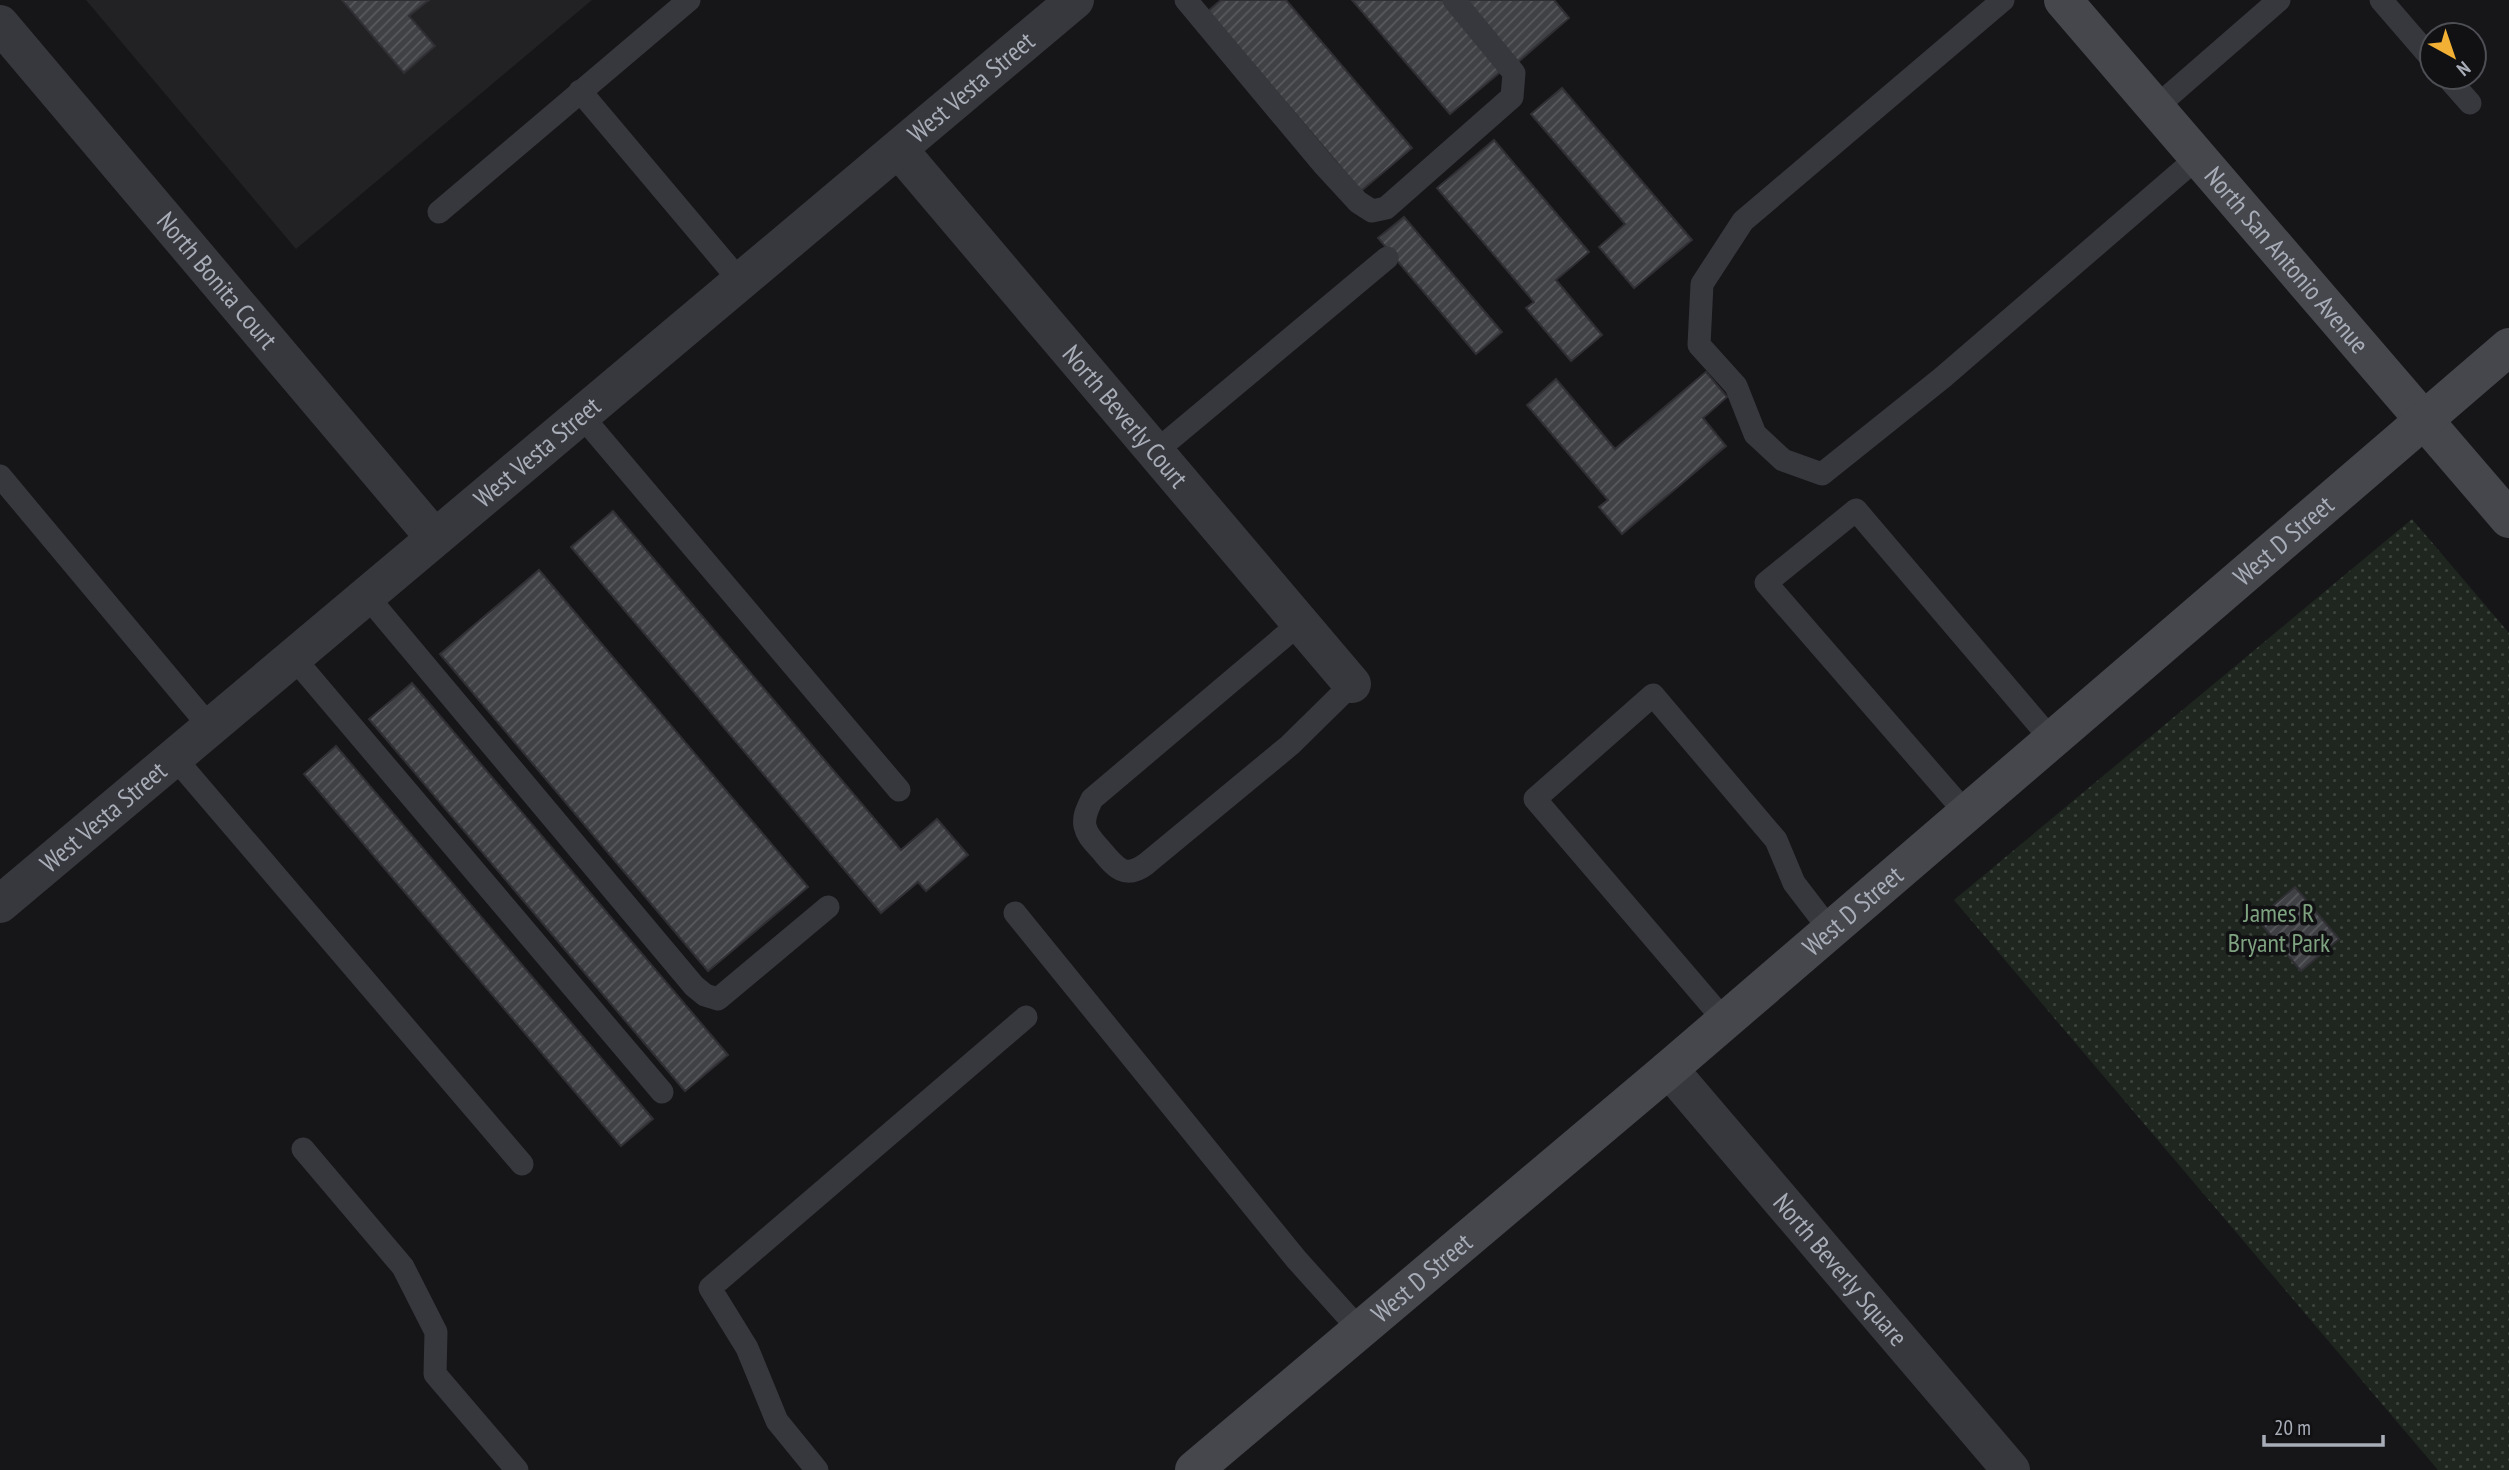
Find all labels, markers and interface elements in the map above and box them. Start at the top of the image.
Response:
north arrow [2418,21,2488,91]
street label: West Vesta Street [901,24,1041,150]
text: N [2452,57,2476,82]
street label: North San Antonio Avenue [2198,160,2376,360]
street label: North Bonita Court [150,205,285,356]
street label: North Beverly Court [1056,338,1195,494]
street label: West Vesta Street [467,389,607,514]
street label: West D Street [2226,488,2340,593]
street label: West Vesta Street [33,754,173,879]
street label: West D Street [1796,858,1909,963]
park label: James R Bryant Park [2228,896,2330,959]
street label: North Beverly Square [1766,1186,1915,1353]
street label: West D Street [1364,1225,1479,1329]
scale bar [2264,1404,2383,1448]
text: 20 m [2274,1414,2311,1441]

